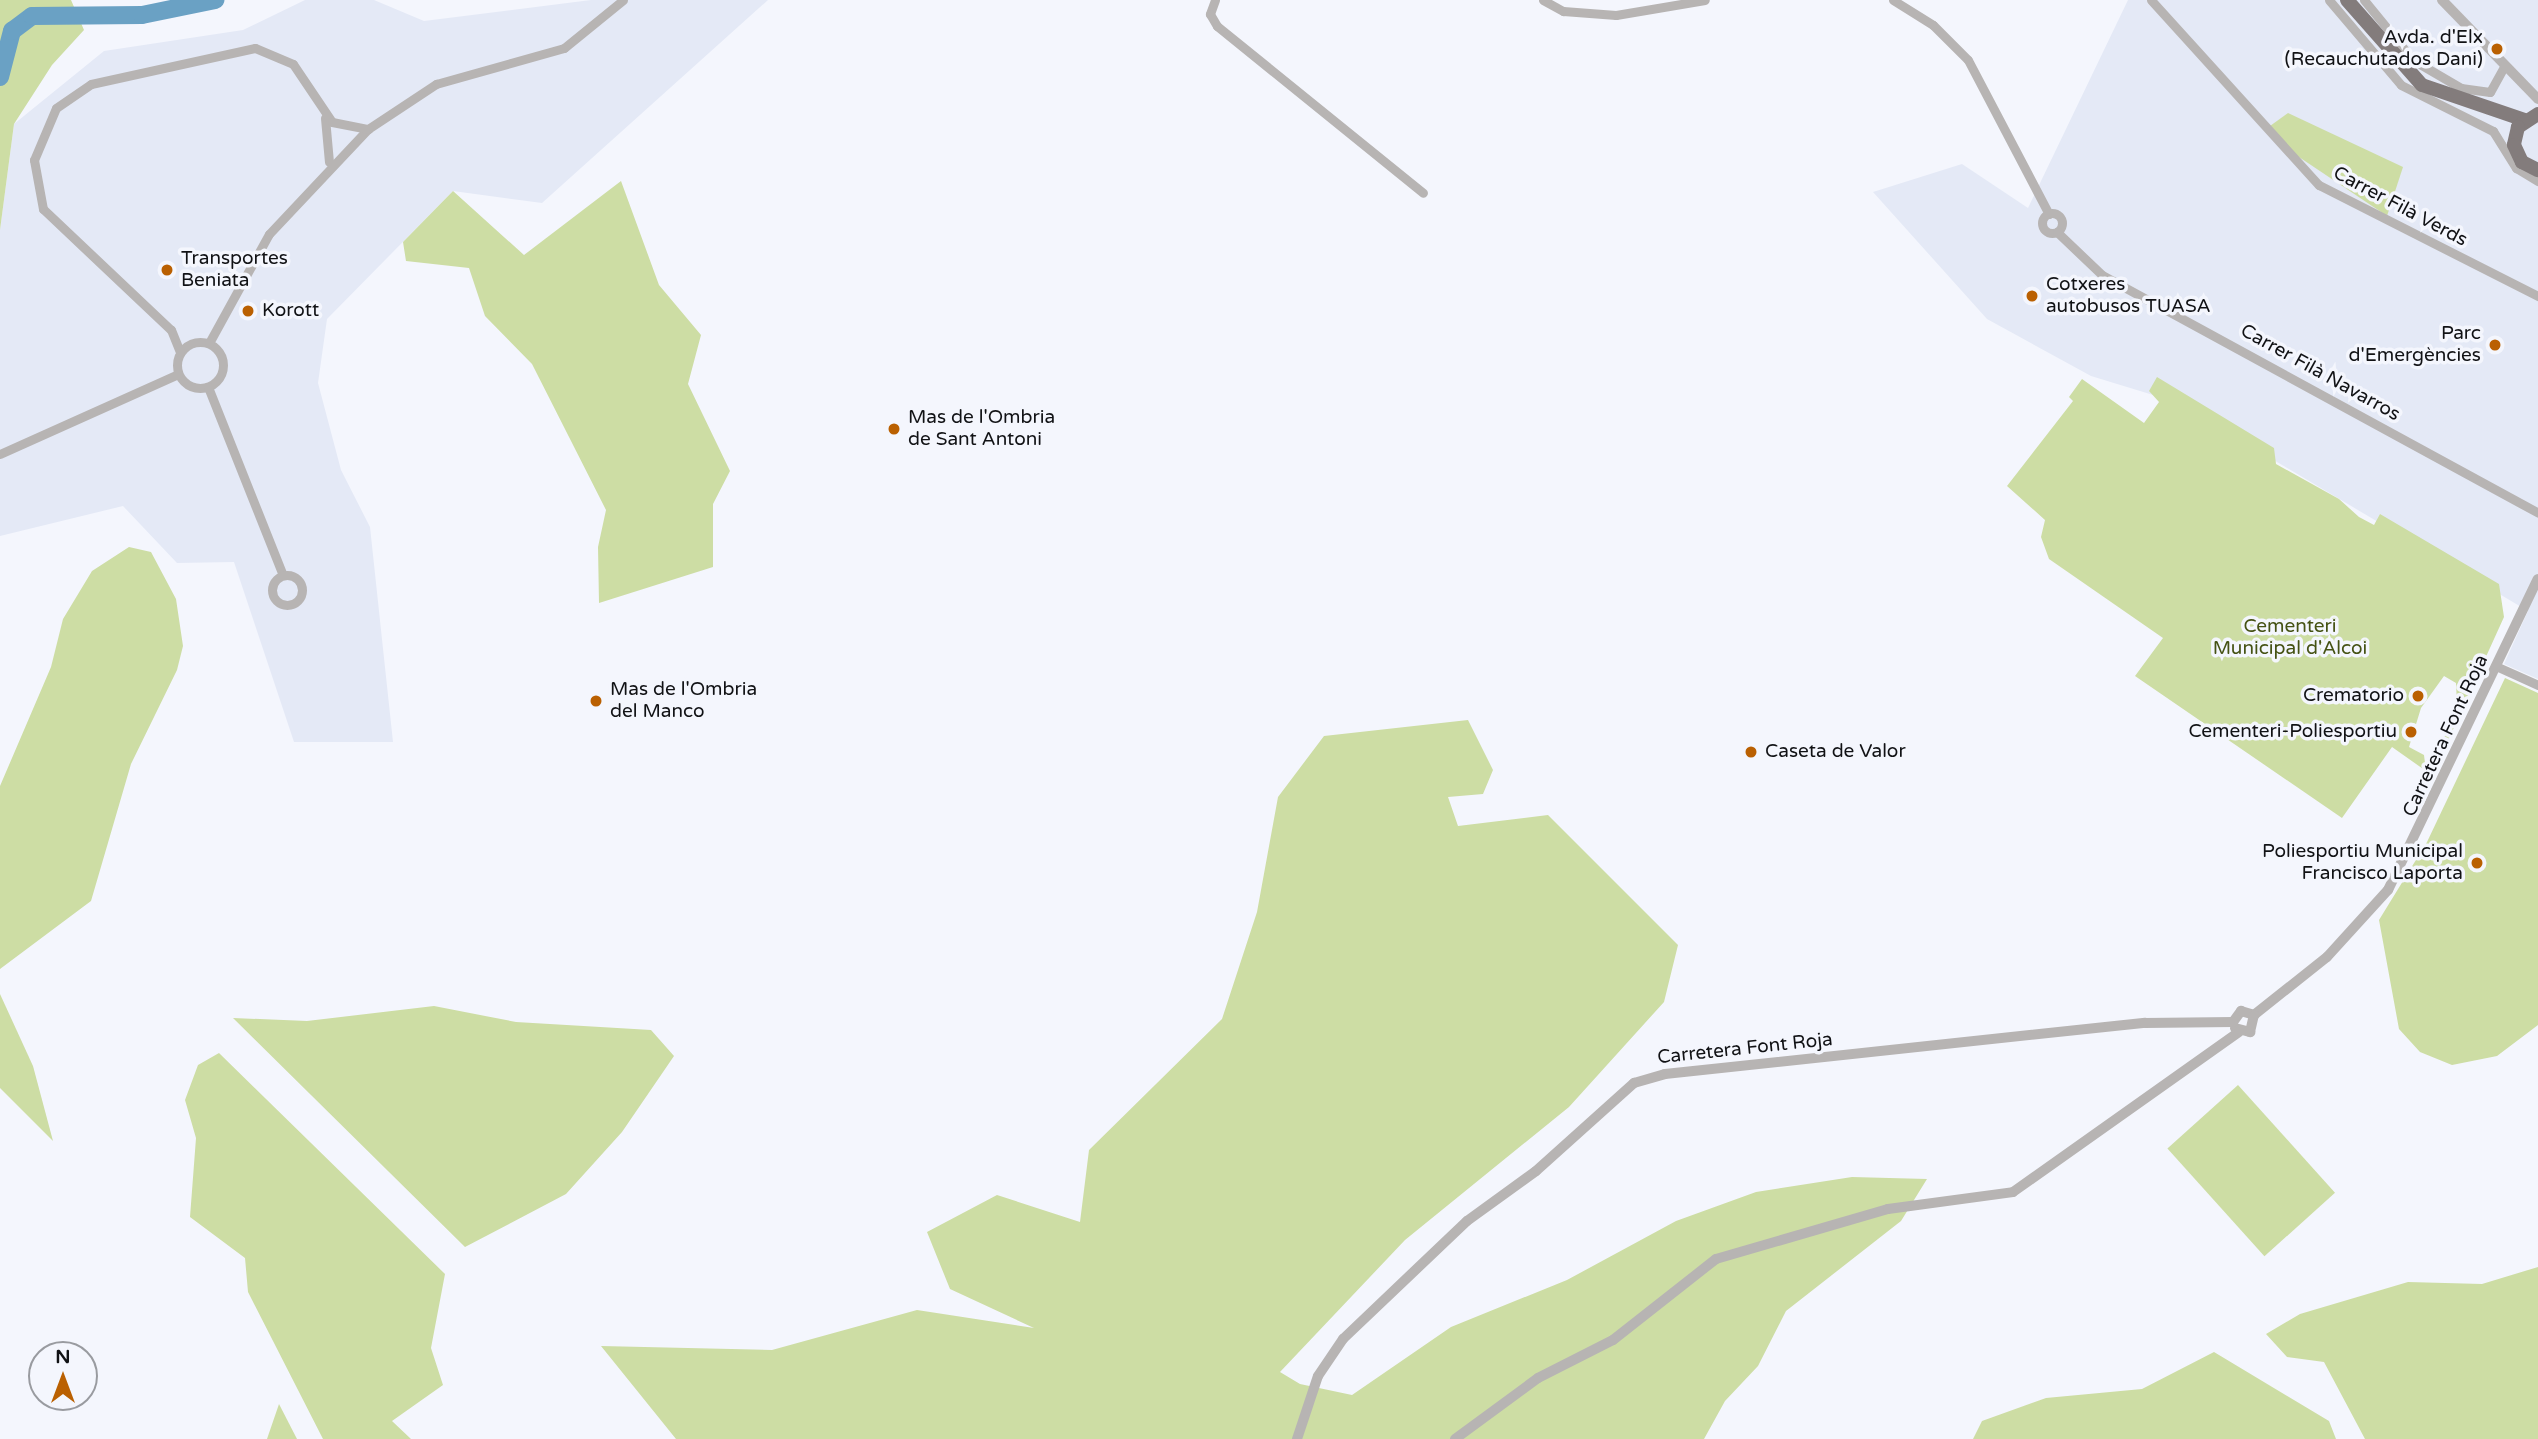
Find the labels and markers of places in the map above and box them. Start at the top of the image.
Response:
place label: Avda. d'Elx (Recauchutados Dani) [2284,27,2483,71]
marker: Avda. d'Elx (Recauchutados Dani) [2489,41,2505,57]
place label: Transportes Beniata [181,248,288,292]
marker: Transportes Beniata [159,262,175,278]
place label: Cotxeres autobusos TUASA [2046,274,2211,318]
marker: Cotxeres autobusos TUASA [2024,288,2040,304]
place label: Korott [262,300,319,322]
marker: Korott [240,303,256,319]
place label: Parc d'Emergències [2349,323,2481,367]
marker: Parc d'Emergències [2487,337,2503,353]
place label: Mas de l'Ombria de Sant Antoni [908,407,1055,451]
marker: Mas de l'Ombria de Sant Antoni [886,421,902,437]
place label: Mas de l'Ombria del Manco [610,679,757,723]
place label: Crematorio [2303,685,2404,707]
marker: Crematorio [2410,688,2426,704]
marker: Mas de l'Ombria del Manco [588,693,604,709]
place label: Cementeri-Poliesportiu [2188,721,2397,743]
marker: Cementeri-Poliesportiu [2403,724,2419,740]
place label: Caseta de Valor [1765,741,1906,763]
marker: Caseta de Valor [1743,744,1759,760]
place label: Poliesportiu Municipal Francisco Laporta [2262,841,2463,885]
marker: Poliesportiu Municipal Francisco Laporta [2469,855,2485,871]

